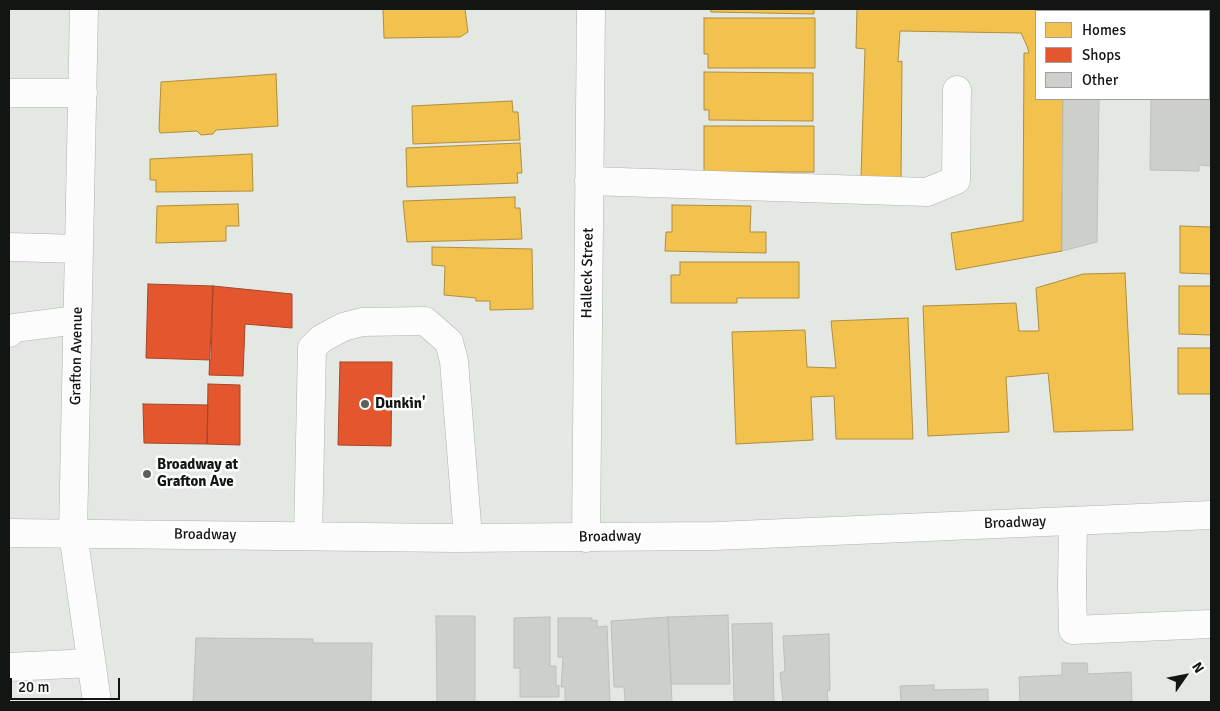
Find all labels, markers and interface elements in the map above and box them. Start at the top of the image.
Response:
legend [1035,10,1210,100]
text: Homes [1082,21,1126,39]
text: Shops [1082,46,1121,64]
text: Other [1082,71,1118,89]
street label: Halleck Street [578,227,598,319]
street label: Grafton Avenue [67,307,87,405]
place label: Dunkin' [375,395,425,413]
marker: Dunkin' [359,398,371,410]
place label: Broadway at Grafton Ave [157,456,238,491]
marker: Broadway at Grafton Ave [141,468,153,480]
street label: Broadway [983,513,1047,533]
street label: Broadway [174,525,236,545]
street label: Broadway [579,527,641,547]
north arrow [1160,651,1210,701]
text: N [1188,659,1208,676]
scale bar [12,668,122,700]
text: 20 m [18,678,49,696]

